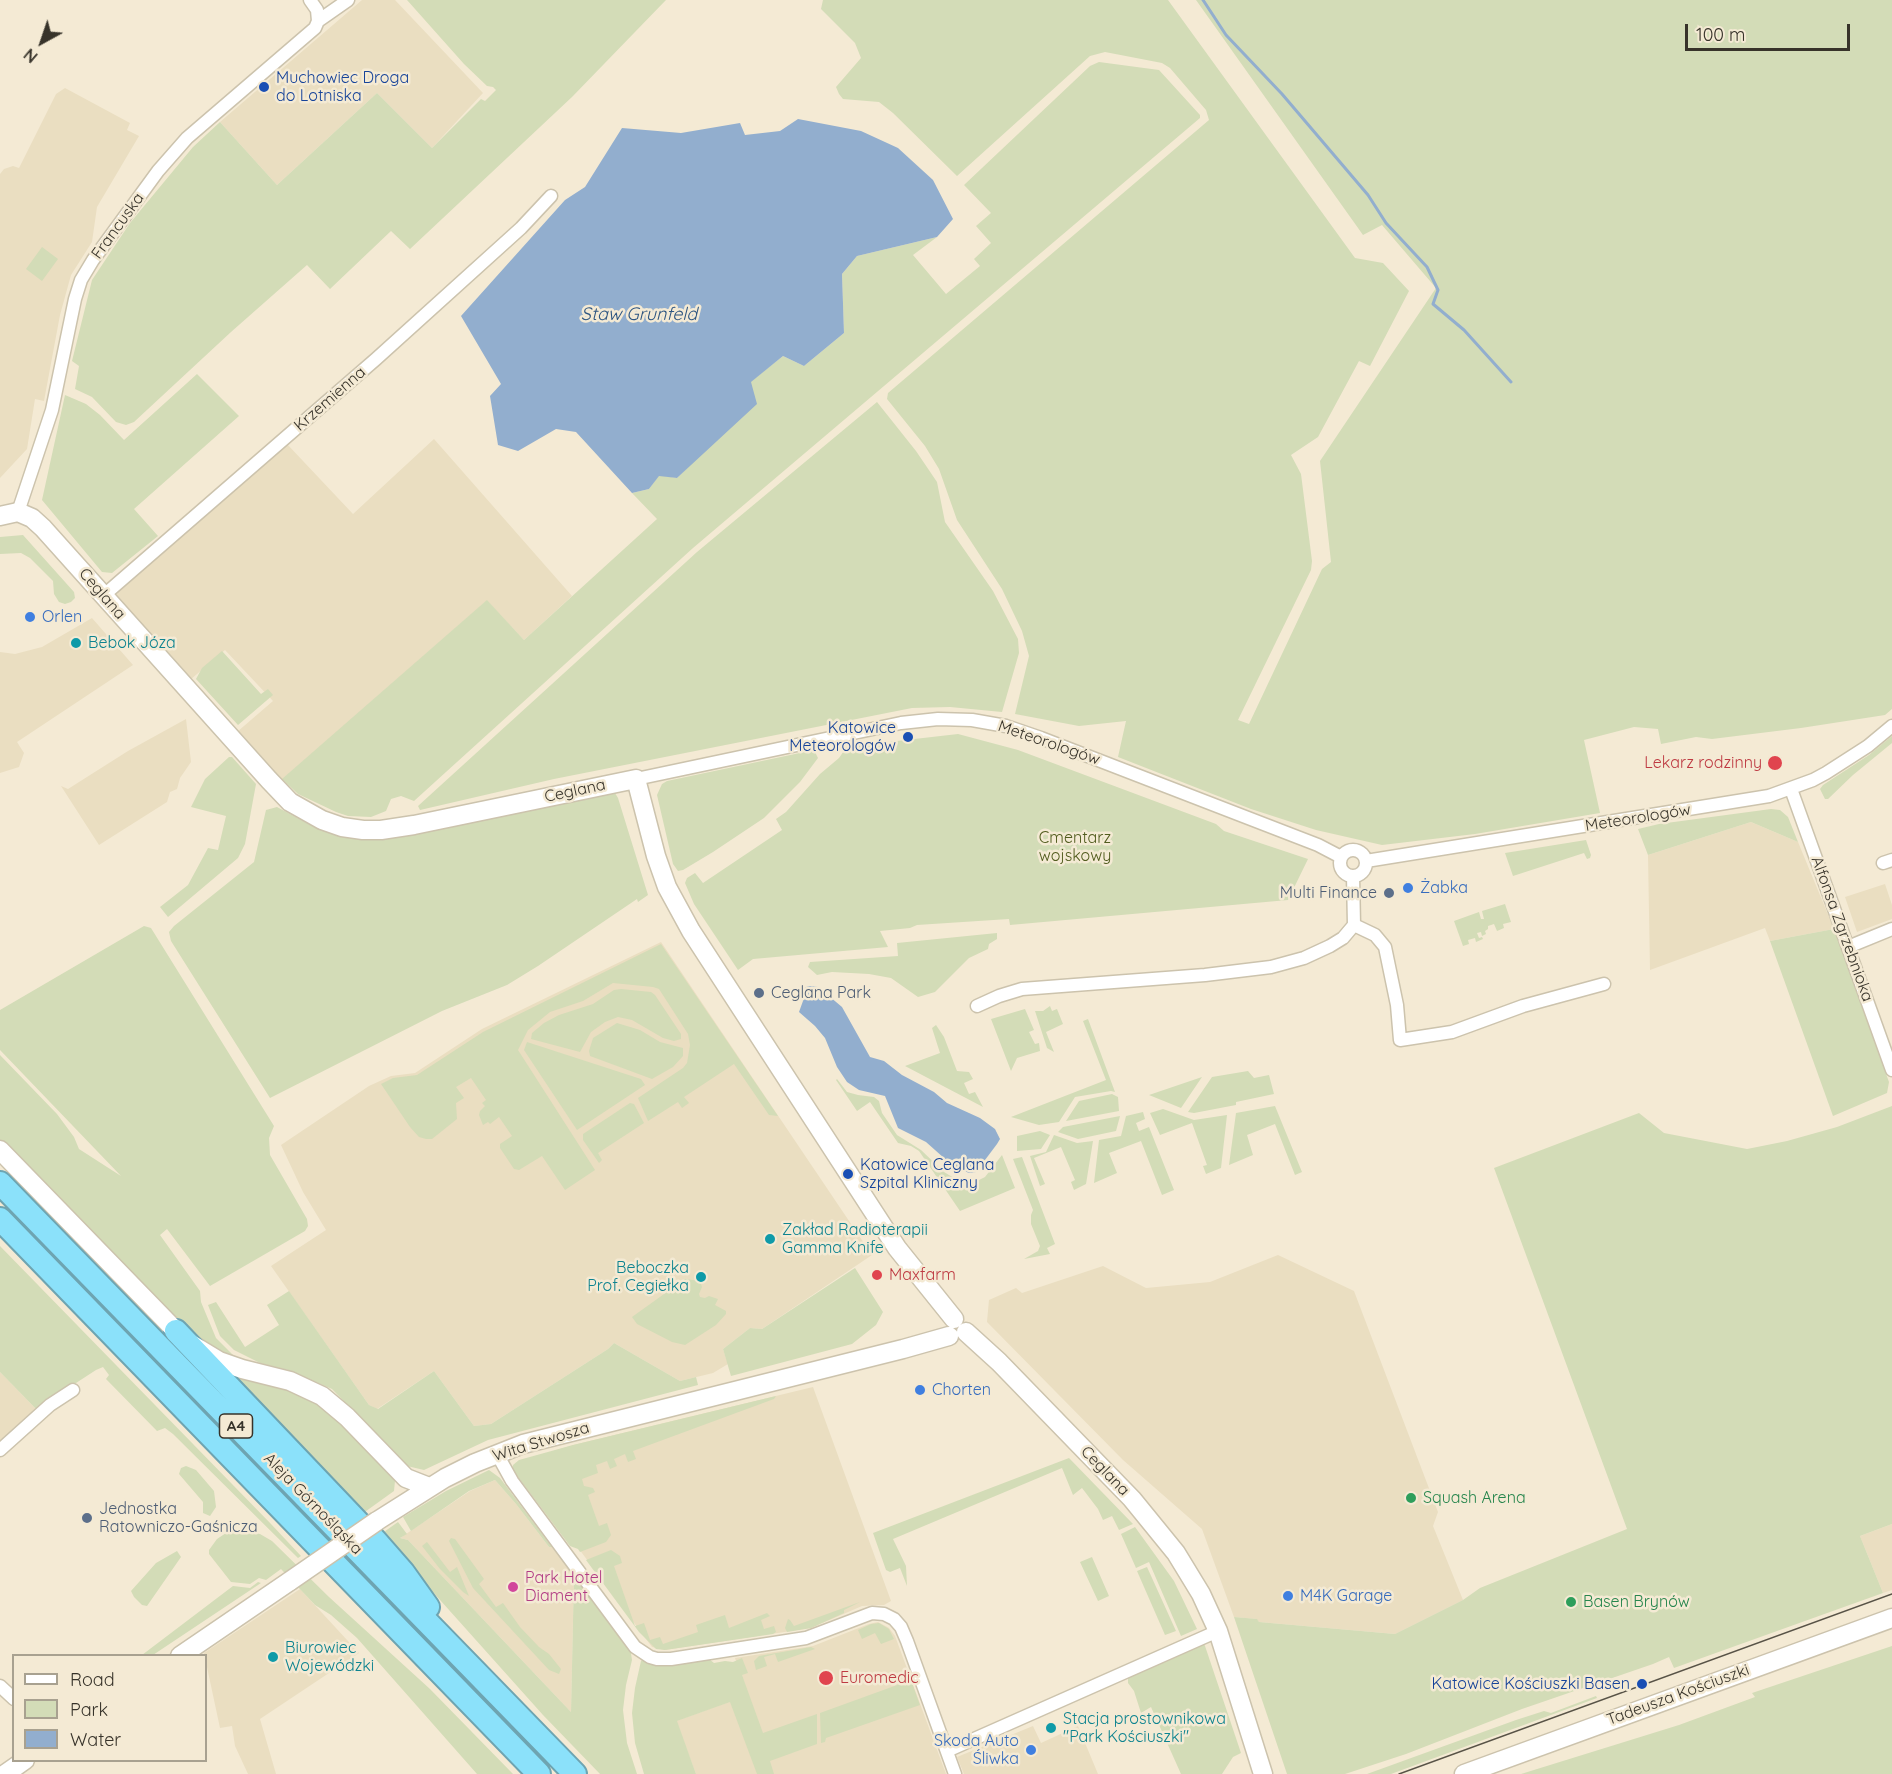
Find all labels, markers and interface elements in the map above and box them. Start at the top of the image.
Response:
north arrow [12,12,72,72]
scale bar [1688,12,1853,50]
text: 100 m [1696,23,1745,46]
text: N [20,44,41,67]
place label: Muchowiec Droga do Lotniska [276,68,409,106]
marker: Muchowiec Droga do Lotniska [257,80,271,94]
street label: Francuska [88,189,148,263]
water label: Staw Grunfeld [581,304,697,326]
street label: Krzemienna [290,363,370,435]
street label: Ceglana [75,564,129,624]
place label: Orlen [42,607,82,627]
marker: Orlen [23,610,37,624]
place label: Bebok Józa [88,633,176,653]
marker: Bebok Józa [69,636,83,650]
street label: Meteorologów [995,717,1103,769]
place label: Katowice Meteorologów [789,718,896,756]
marker: Katowice Meteorologów [901,730,915,744]
place label: Lekarz rodzinny [1644,753,1762,773]
marker: Lekarz rodzinny [1766,754,1784,772]
street label: Ceglana [543,775,607,807]
street label: Meteorologów [1584,800,1692,836]
park label: Cmentarz wojskowy [1039,828,1111,866]
street label: Alfonsa Zgrzebnioka [1807,854,1877,1004]
place label: Żabka [1420,878,1468,898]
marker: Żabka [1401,881,1415,895]
place label: Multi Finance [1280,883,1377,903]
marker: Multi Finance [1382,886,1396,900]
place label: Ceglana Park [771,983,871,1003]
marker: Ceglana Park [752,986,766,1000]
place label: Katowice Ceglana Szpital Kliniczny [860,1155,994,1193]
marker: Katowice Ceglana Szpital Kliniczny [841,1167,855,1181]
place label: Zakład Radioterapii Gamma Knife [782,1220,928,1258]
marker: Zakład Radioterapii Gamma Knife [763,1232,777,1246]
place label: Beboczka Prof. Cegiełka [587,1258,689,1296]
place label: Maxfarm [889,1265,956,1285]
marker: Maxfarm [870,1268,884,1282]
marker: Beboczka Prof. Cegiełka [694,1270,708,1284]
place label: Chorten [932,1380,991,1400]
marker: Chorten [913,1383,927,1397]
road number: A4 [220,1414,252,1438]
street label: Wita Stwosza [490,1418,592,1466]
street label: Ceglana [1077,1442,1133,1500]
street label: Aleja Górnośląska [260,1449,366,1559]
place label: Squash Arena [1423,1488,1526,1508]
marker: Squash Arena [1404,1491,1418,1505]
place label: Jednostka Ratowniczo-Gaśnicza [99,1499,258,1537]
marker: Jednostka Ratowniczo-Gaśnicza [80,1511,94,1525]
place label: Park Hotel Diament [525,1568,602,1606]
marker: Park Hotel Diament [506,1580,520,1594]
place label: M4K Garage [1300,1586,1392,1606]
marker: M4K Garage [1281,1589,1295,1603]
place label: Basen Brynów [1583,1592,1690,1612]
marker: Basen Brynów [1564,1595,1578,1609]
place label: Biurowiec Wojewódzki [285,1638,374,1676]
marker: Biurowiec Wojewódzki [266,1650,280,1664]
legend [12,1654,207,1762]
street label: Tadeusza Kościuszki [1604,1660,1752,1730]
text: Road [70,1668,115,1691]
place label: Euromedic [840,1668,919,1688]
marker: Euromedic [817,1669,835,1687]
place label: Katowice Kościuszki Basen [1431,1674,1630,1694]
marker: Katowice Kościuszki Basen [1635,1677,1649,1691]
text: Park [70,1698,108,1721]
place label: Stacja prostownikowa "Park Kościuszki" [1063,1709,1226,1747]
marker: Stacja prostownikowa "Park Kościuszki" [1044,1721,1058,1735]
text: Water [70,1728,121,1751]
place label: Skoda Auto Śliwka [934,1731,1019,1769]
marker: Skoda Auto Śliwka [1024,1743,1038,1757]

